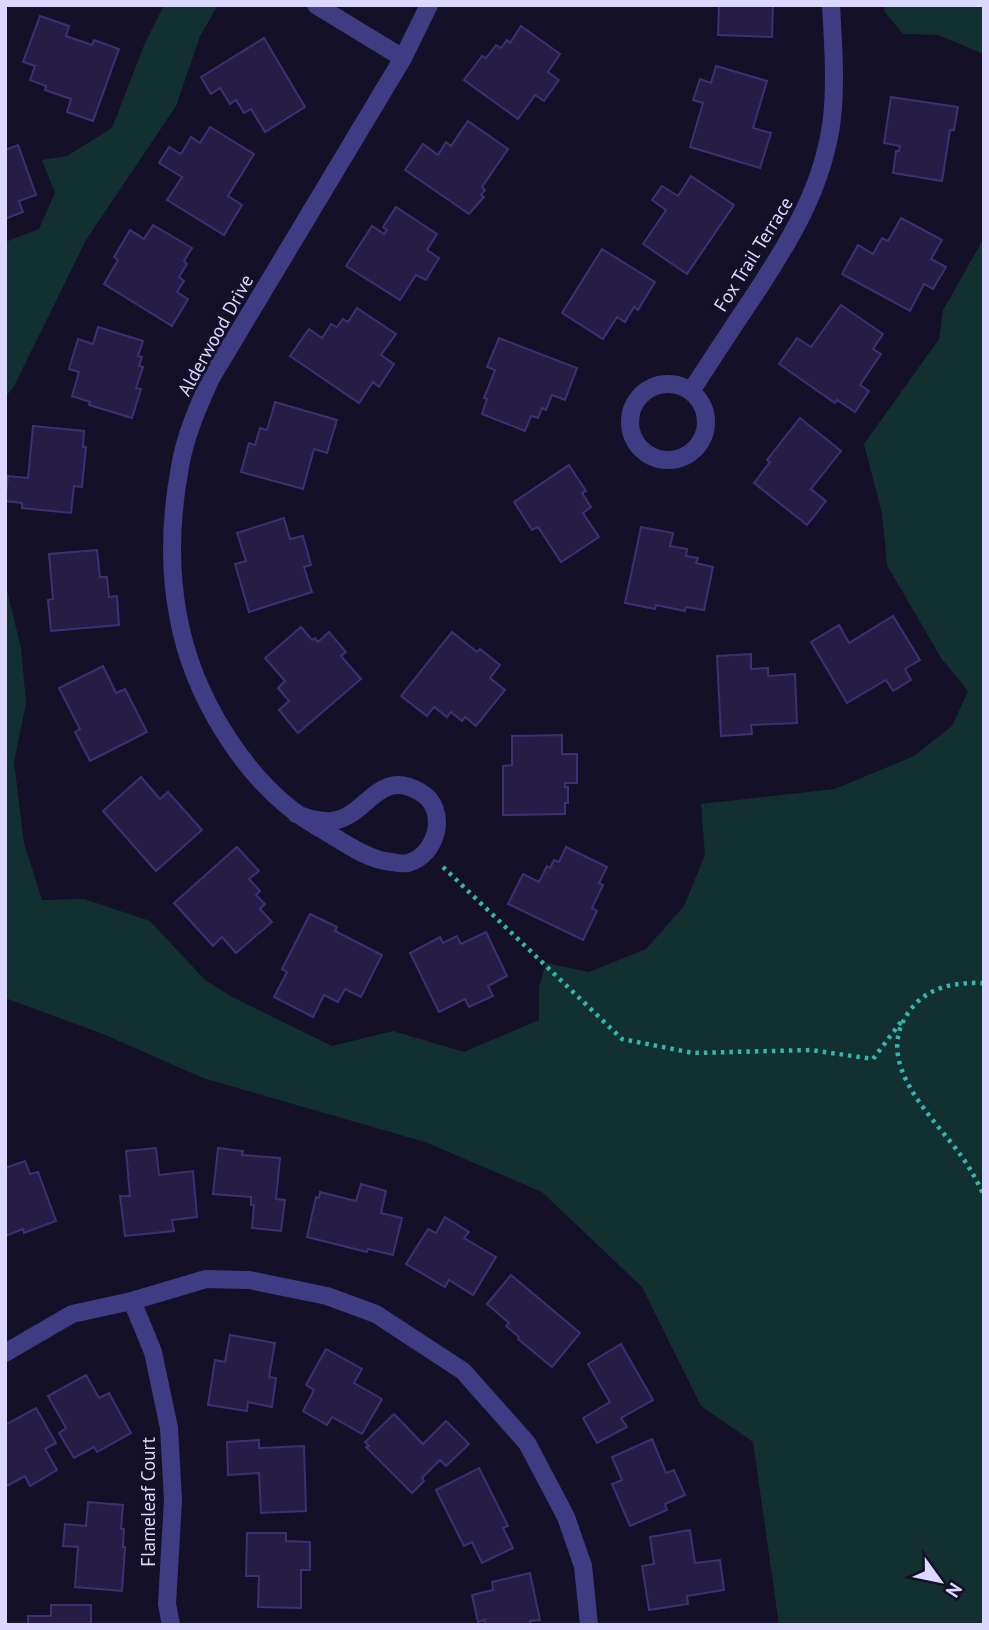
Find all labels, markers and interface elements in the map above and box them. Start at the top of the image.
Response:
street label: Fox Trail Terrace [708,192,798,316]
street label: Alderwood Drive [172,270,258,400]
street label: Flameleaf Court [136,1437,160,1567]
north arrow [905,1546,975,1616]
text: N [941,1578,968,1602]

